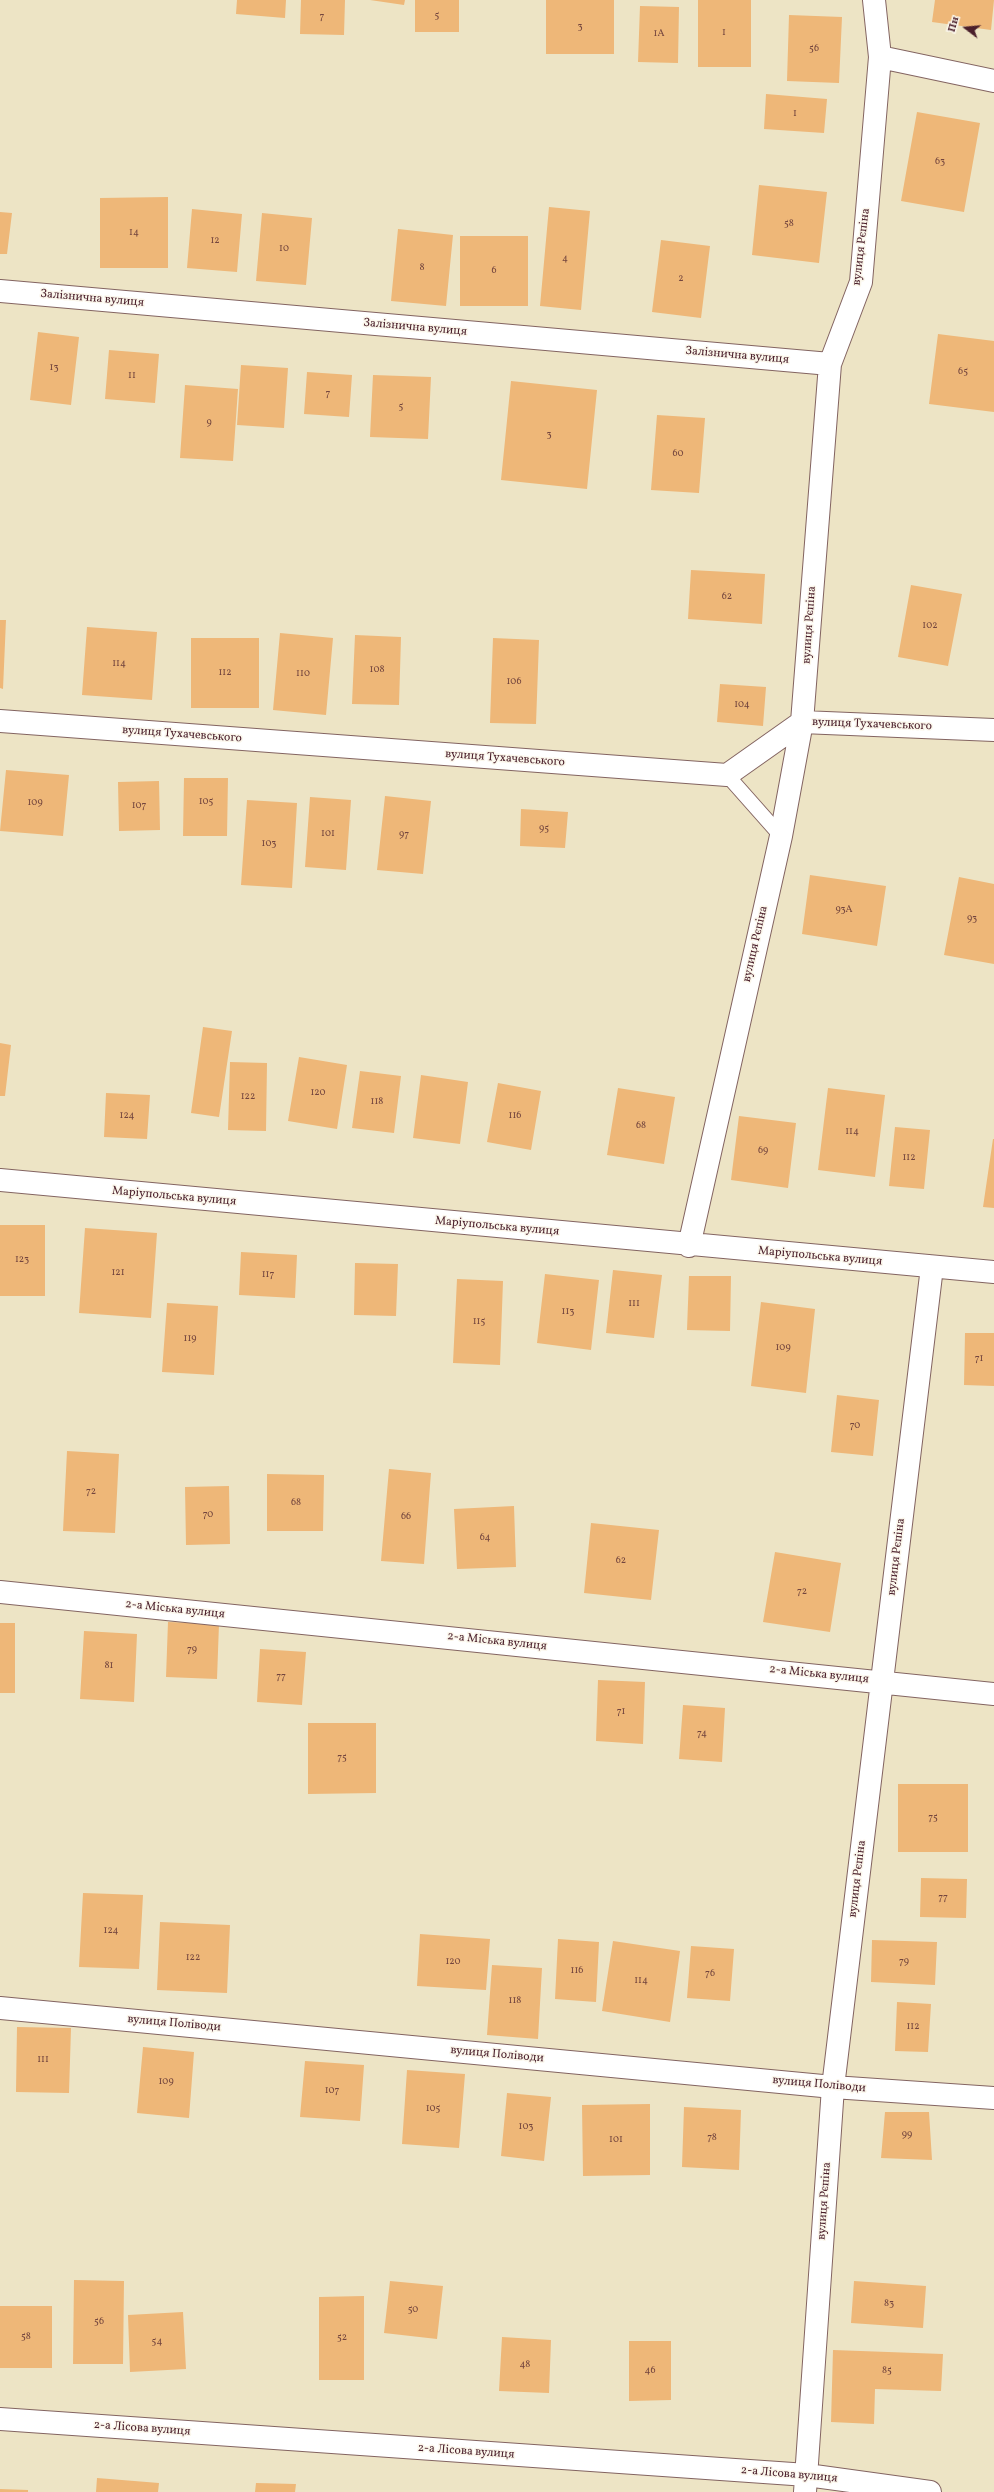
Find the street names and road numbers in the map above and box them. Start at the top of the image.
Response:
street label: вулиця Рєпіна [850,208,874,286]
street label: Залізнична вулиця [39,287,145,311]
street label: Залізнична вулиця [362,316,468,340]
street label: Залізнична вулиця [684,344,790,368]
street label: вулиця Рєпіна [800,586,820,664]
street label: вулиця Тухачевського [812,716,932,734]
street label: вулиця Тухачевського [122,724,242,746]
street label: вулиця Тухачевського [445,748,565,770]
street label: вулиця Рєпіна [740,904,772,984]
street label: Маріупольська вулиця [111,1184,237,1210]
street label: Маріупольська вулиця [434,1214,560,1240]
street label: Маріупольська вулиця [757,1244,883,1270]
street label: вулиця Рєпіна [885,1518,909,1596]
street label: 2-а Міська вулиця [125,1598,225,1622]
street label: 2-а Міська вулиця [447,1630,547,1654]
street label: 2-а Міська вулиця [769,1663,869,1687]
street label: вулиця Рєпіна [846,1840,870,1918]
street label: вулиця Поліводи [127,2013,221,2035]
street label: вулиця Поліводи [450,2044,544,2066]
street label: вулиця Поліводи [772,2074,866,2096]
street label: вулиця Рєпіна [815,2162,835,2240]
street label: 2-а Лісова вулиця [93,2418,191,2440]
street label: 2-а Лісова вулиця [417,2441,515,2463]
street label: 2-а Лісова вулиця [740,2464,838,2486]

